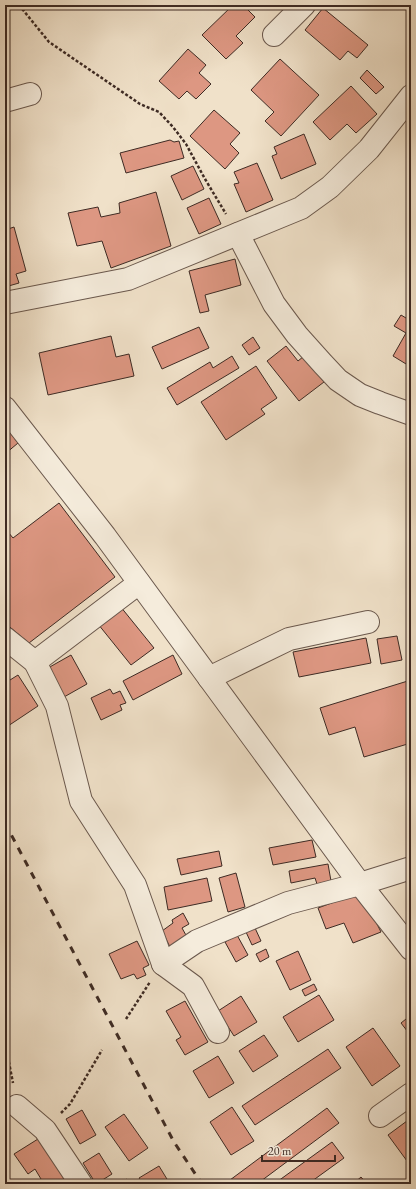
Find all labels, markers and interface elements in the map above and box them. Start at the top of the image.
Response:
scale bar [262,1137,335,1163]
text: 20 m [268,1143,292,1159]

